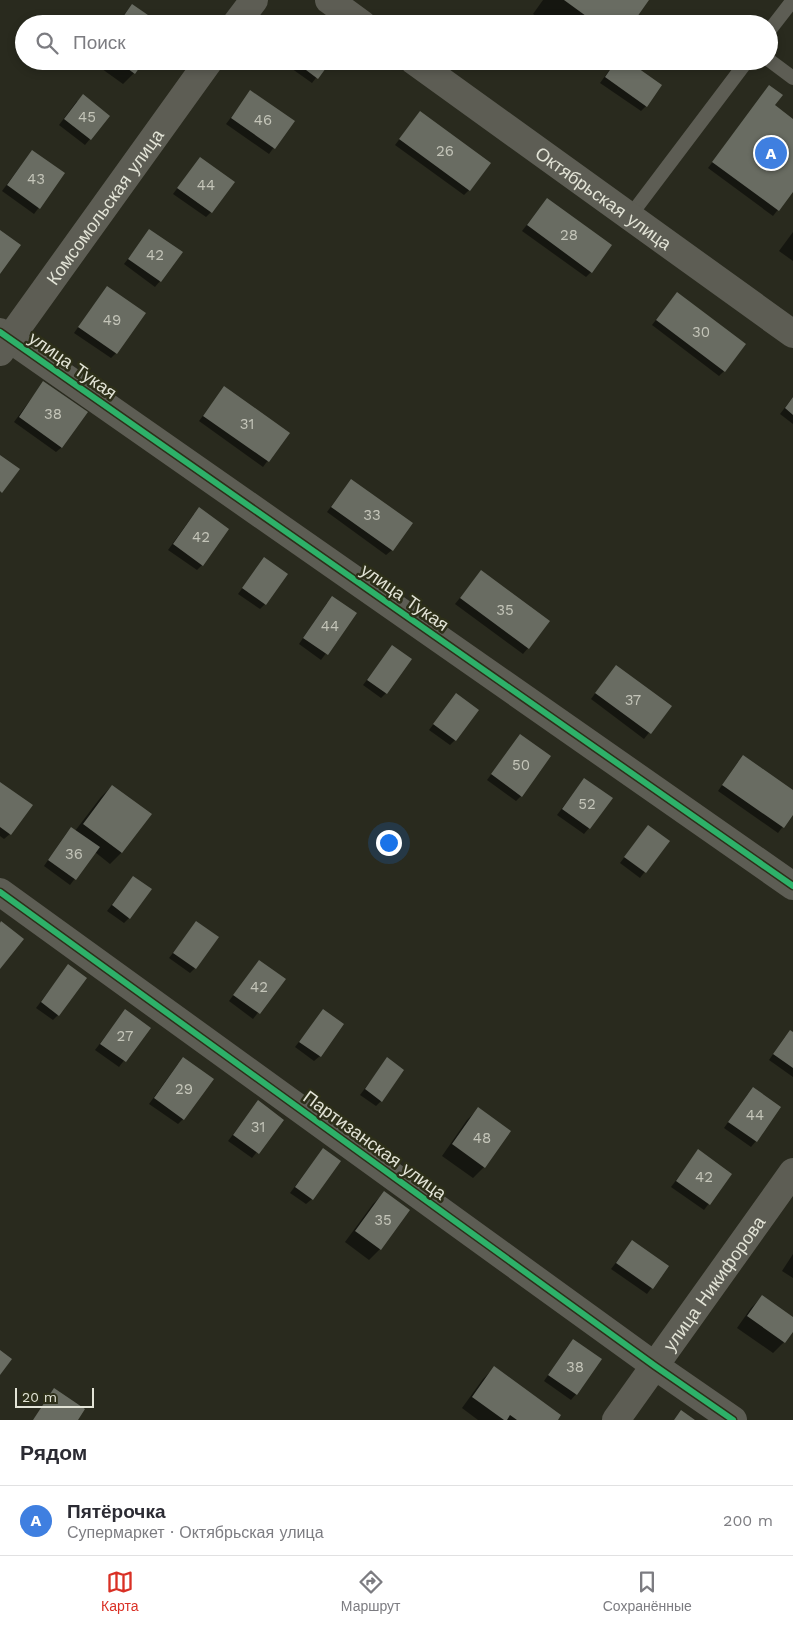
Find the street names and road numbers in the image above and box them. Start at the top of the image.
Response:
street label: Комсомольская улица [41,124,168,289]
street label: Октябрьская улица [532,142,677,254]
street label: улица Тукая [25,327,121,403]
street label: улица Тукая [357,559,453,635]
street label: Партизанская улица [299,1086,451,1205]
street label: улица Никифорова [658,1211,769,1355]

